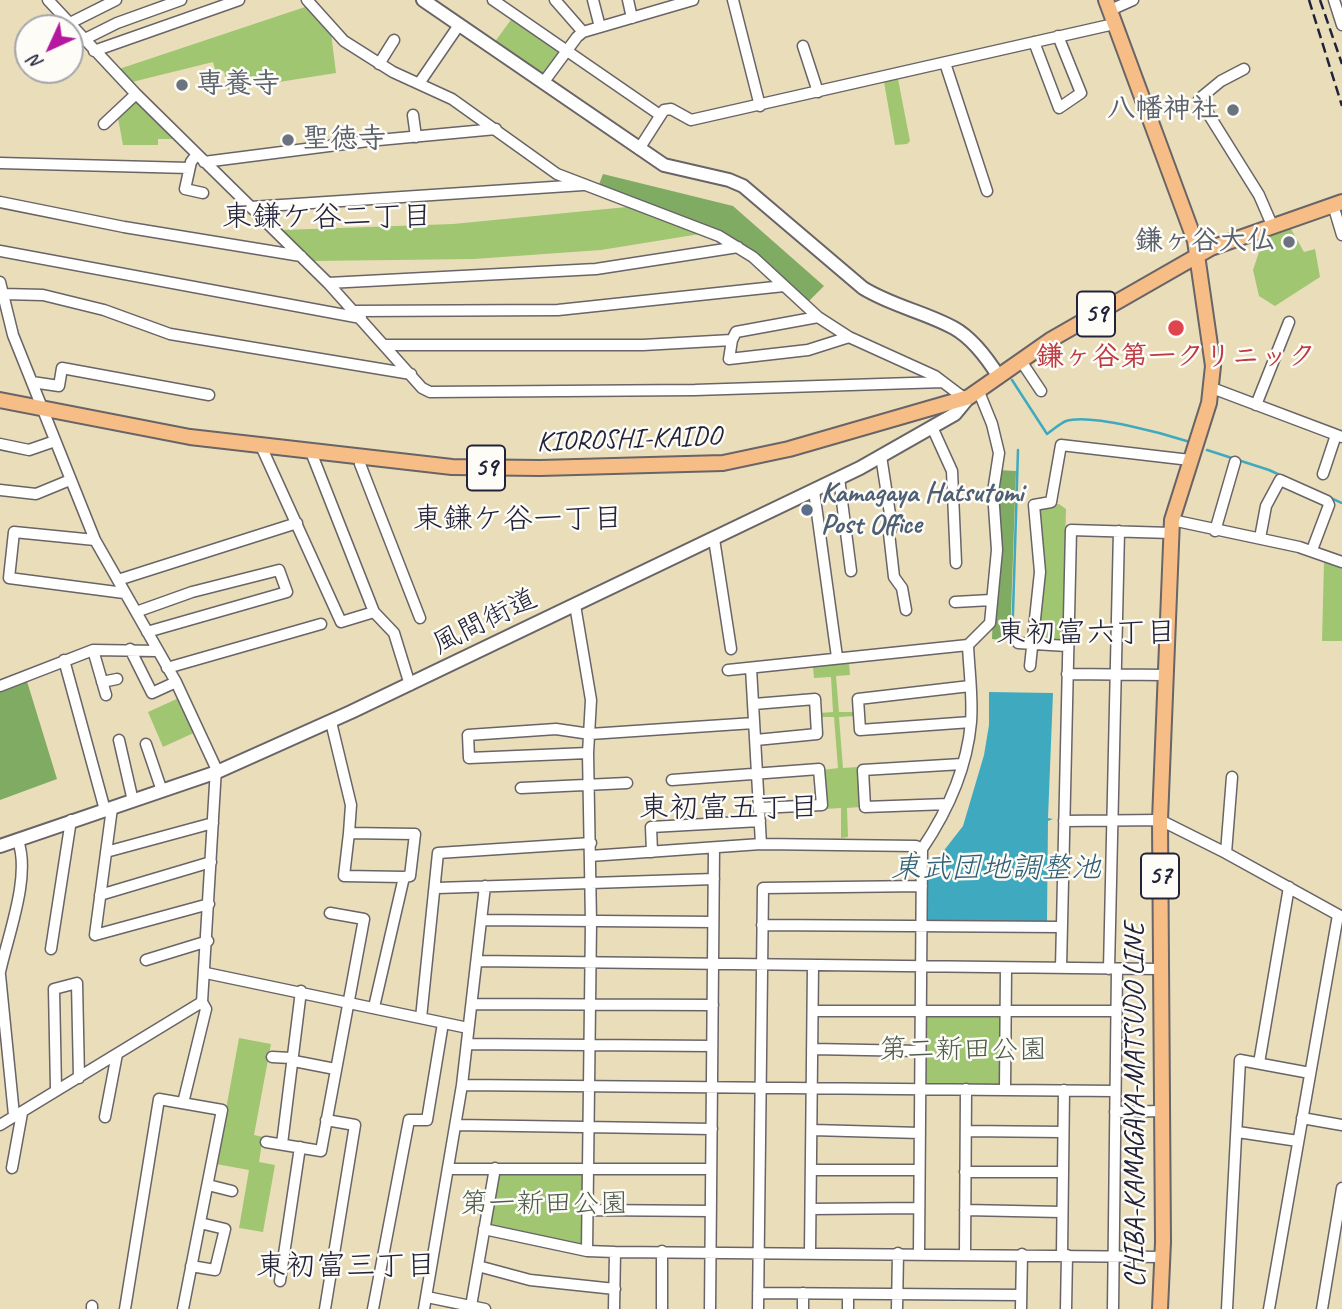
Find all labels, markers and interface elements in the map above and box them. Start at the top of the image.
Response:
north arrow [14,14,84,84]
text: N [23,50,48,75]
place label: 専養寺 [196,68,280,102]
marker: 専養寺 [174,77,190,93]
place label: 八幡神社 [1107,93,1219,127]
marker: 八幡神社 [1225,102,1241,118]
place label: 聖徳寺 [302,123,386,157]
marker: 聖徳寺 [280,132,296,148]
district label: 東鎌ケ谷二丁目 [222,200,432,236]
place label: 鎌ヶ谷大仏 [1135,225,1275,259]
marker: 鎌ヶ谷大仏 [1281,234,1297,250]
road number: 59 [1077,292,1115,336]
marker: 鎌ヶ谷第一クリニック [1166,318,1186,338]
place label: 鎌ヶ谷第一クリニック [1036,341,1316,375]
street label: KIOROSHI-KAIDO [536,420,722,460]
road number: 59 [467,446,505,490]
place label: Kamagaya Hatsutomi Post Office [821,477,1024,543]
district label: 東鎌ケ谷一丁目 [413,502,623,538]
marker: Kamagaya Hatsutomi Post Office [799,502,815,518]
street label: 風間街道 [427,582,543,662]
district label: 東初富六丁目 [996,616,1176,652]
district label: 東初富五丁目 [639,791,819,827]
water label: 東武団地調整池 [891,851,1101,887]
road number: 57 [1141,854,1179,898]
street label: CHIBA-KAMAGAYA-MATSUDO LINE [1119,923,1153,1287]
park label: 第二新田公園 [879,1034,1047,1068]
park label: 第一新田公園 [460,1188,628,1222]
district label: 東初富三丁目 [256,1249,436,1285]

